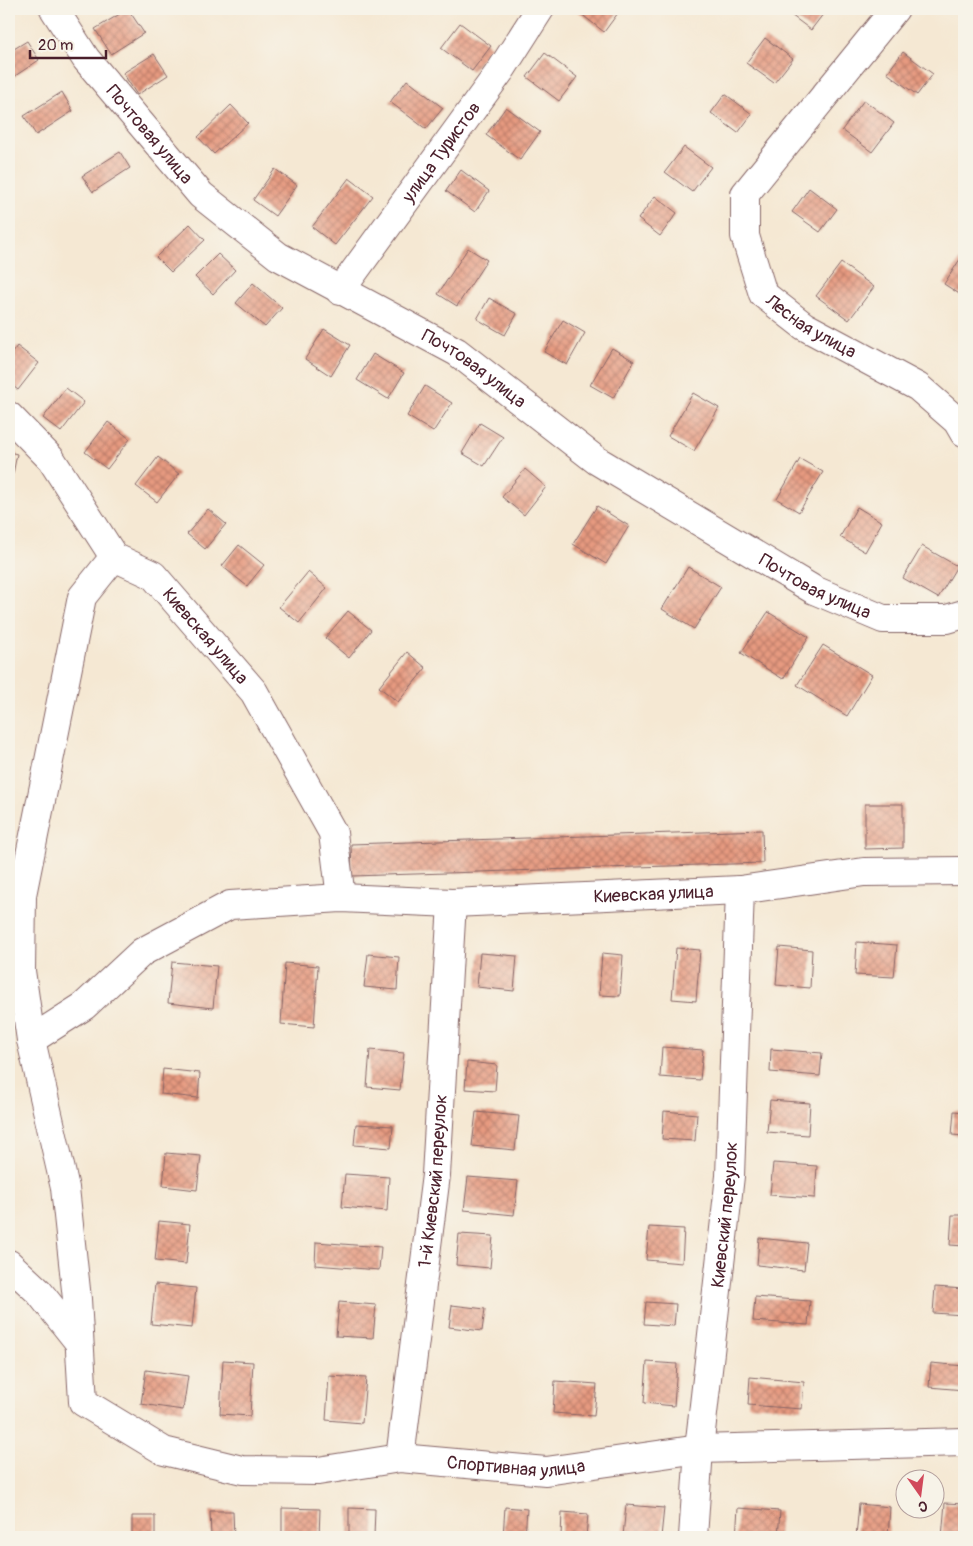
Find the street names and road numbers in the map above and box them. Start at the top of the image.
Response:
street label: Почтовая улица [101,80,198,189]
street label: улица Туристов [397,97,486,208]
street label: Лесная улица [760,289,860,364]
street label: Почтовая улица [418,324,531,413]
street label: Почтовая улица [755,549,874,625]
street label: Киевская улица [157,583,253,689]
street label: Киевская улица [593,880,714,909]
street label: 1-й Киевский переулок [413,1094,453,1269]
street label: Киевский переулок [706,1141,743,1289]
street label: Спортивная улица [446,1451,587,1483]

